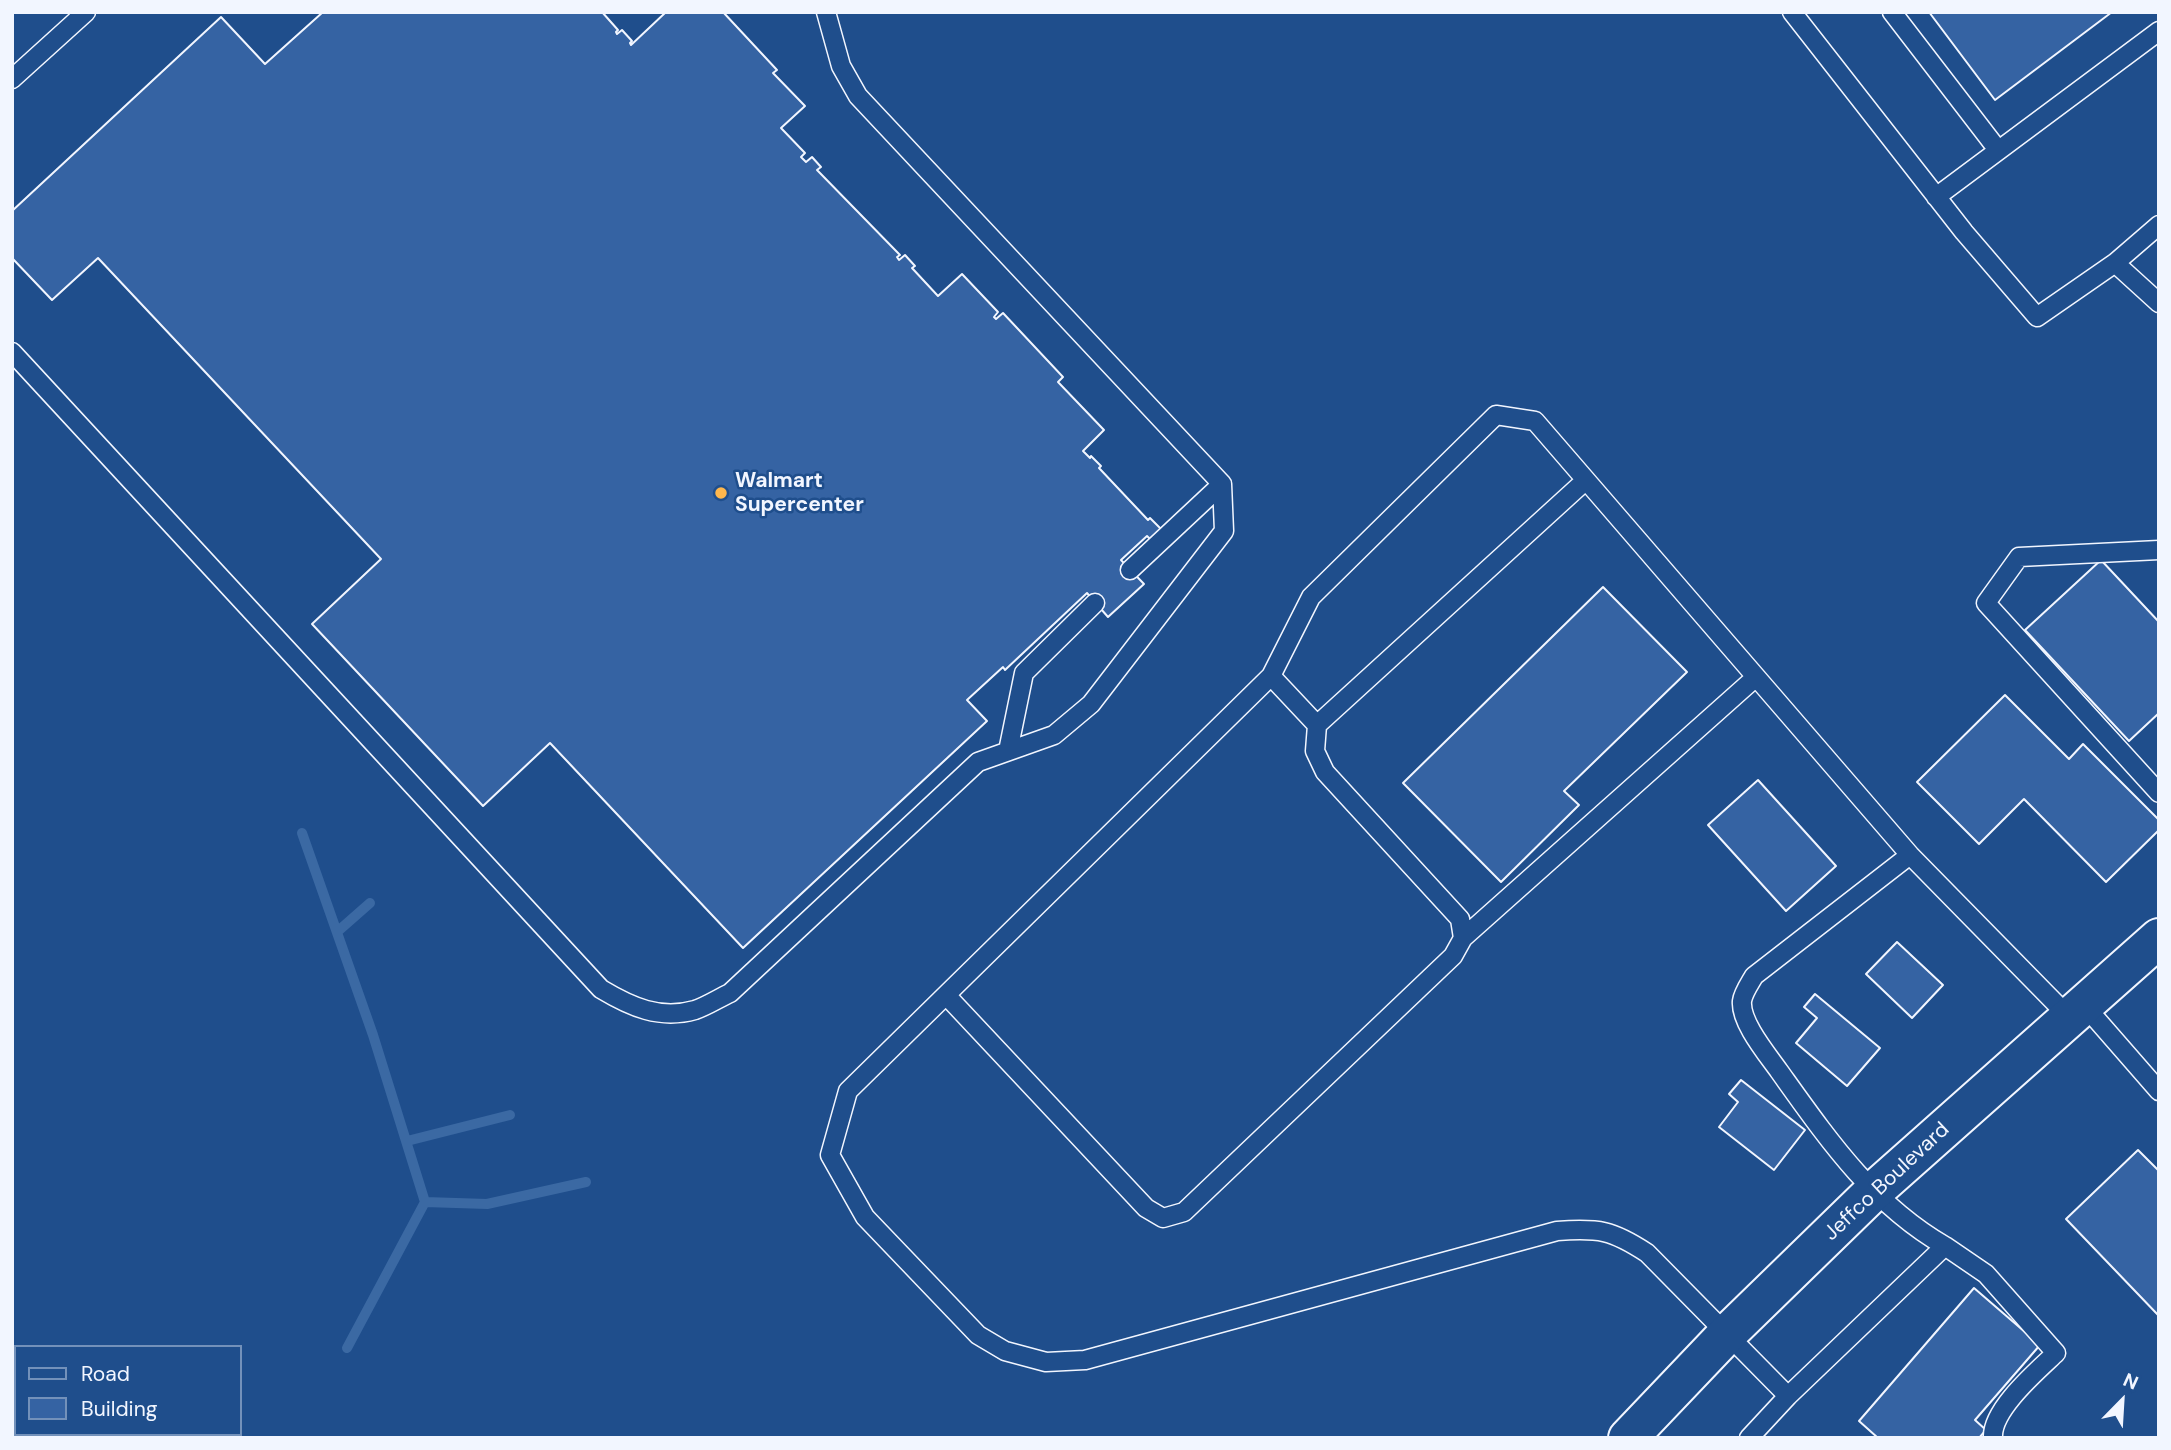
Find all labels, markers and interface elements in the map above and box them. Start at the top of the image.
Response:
place label: Walmart Supercenter [735,468,864,518]
marker: Walmart Supercenter [713,485,729,501]
street label: Jeffco Boulevard [1819,1117,1955,1247]
legend [14,1345,242,1436]
text: Road [81,1360,130,1388]
north arrow [2087,1366,2157,1436]
text: N [2119,1367,2142,1396]
text: Building [81,1395,157,1423]

